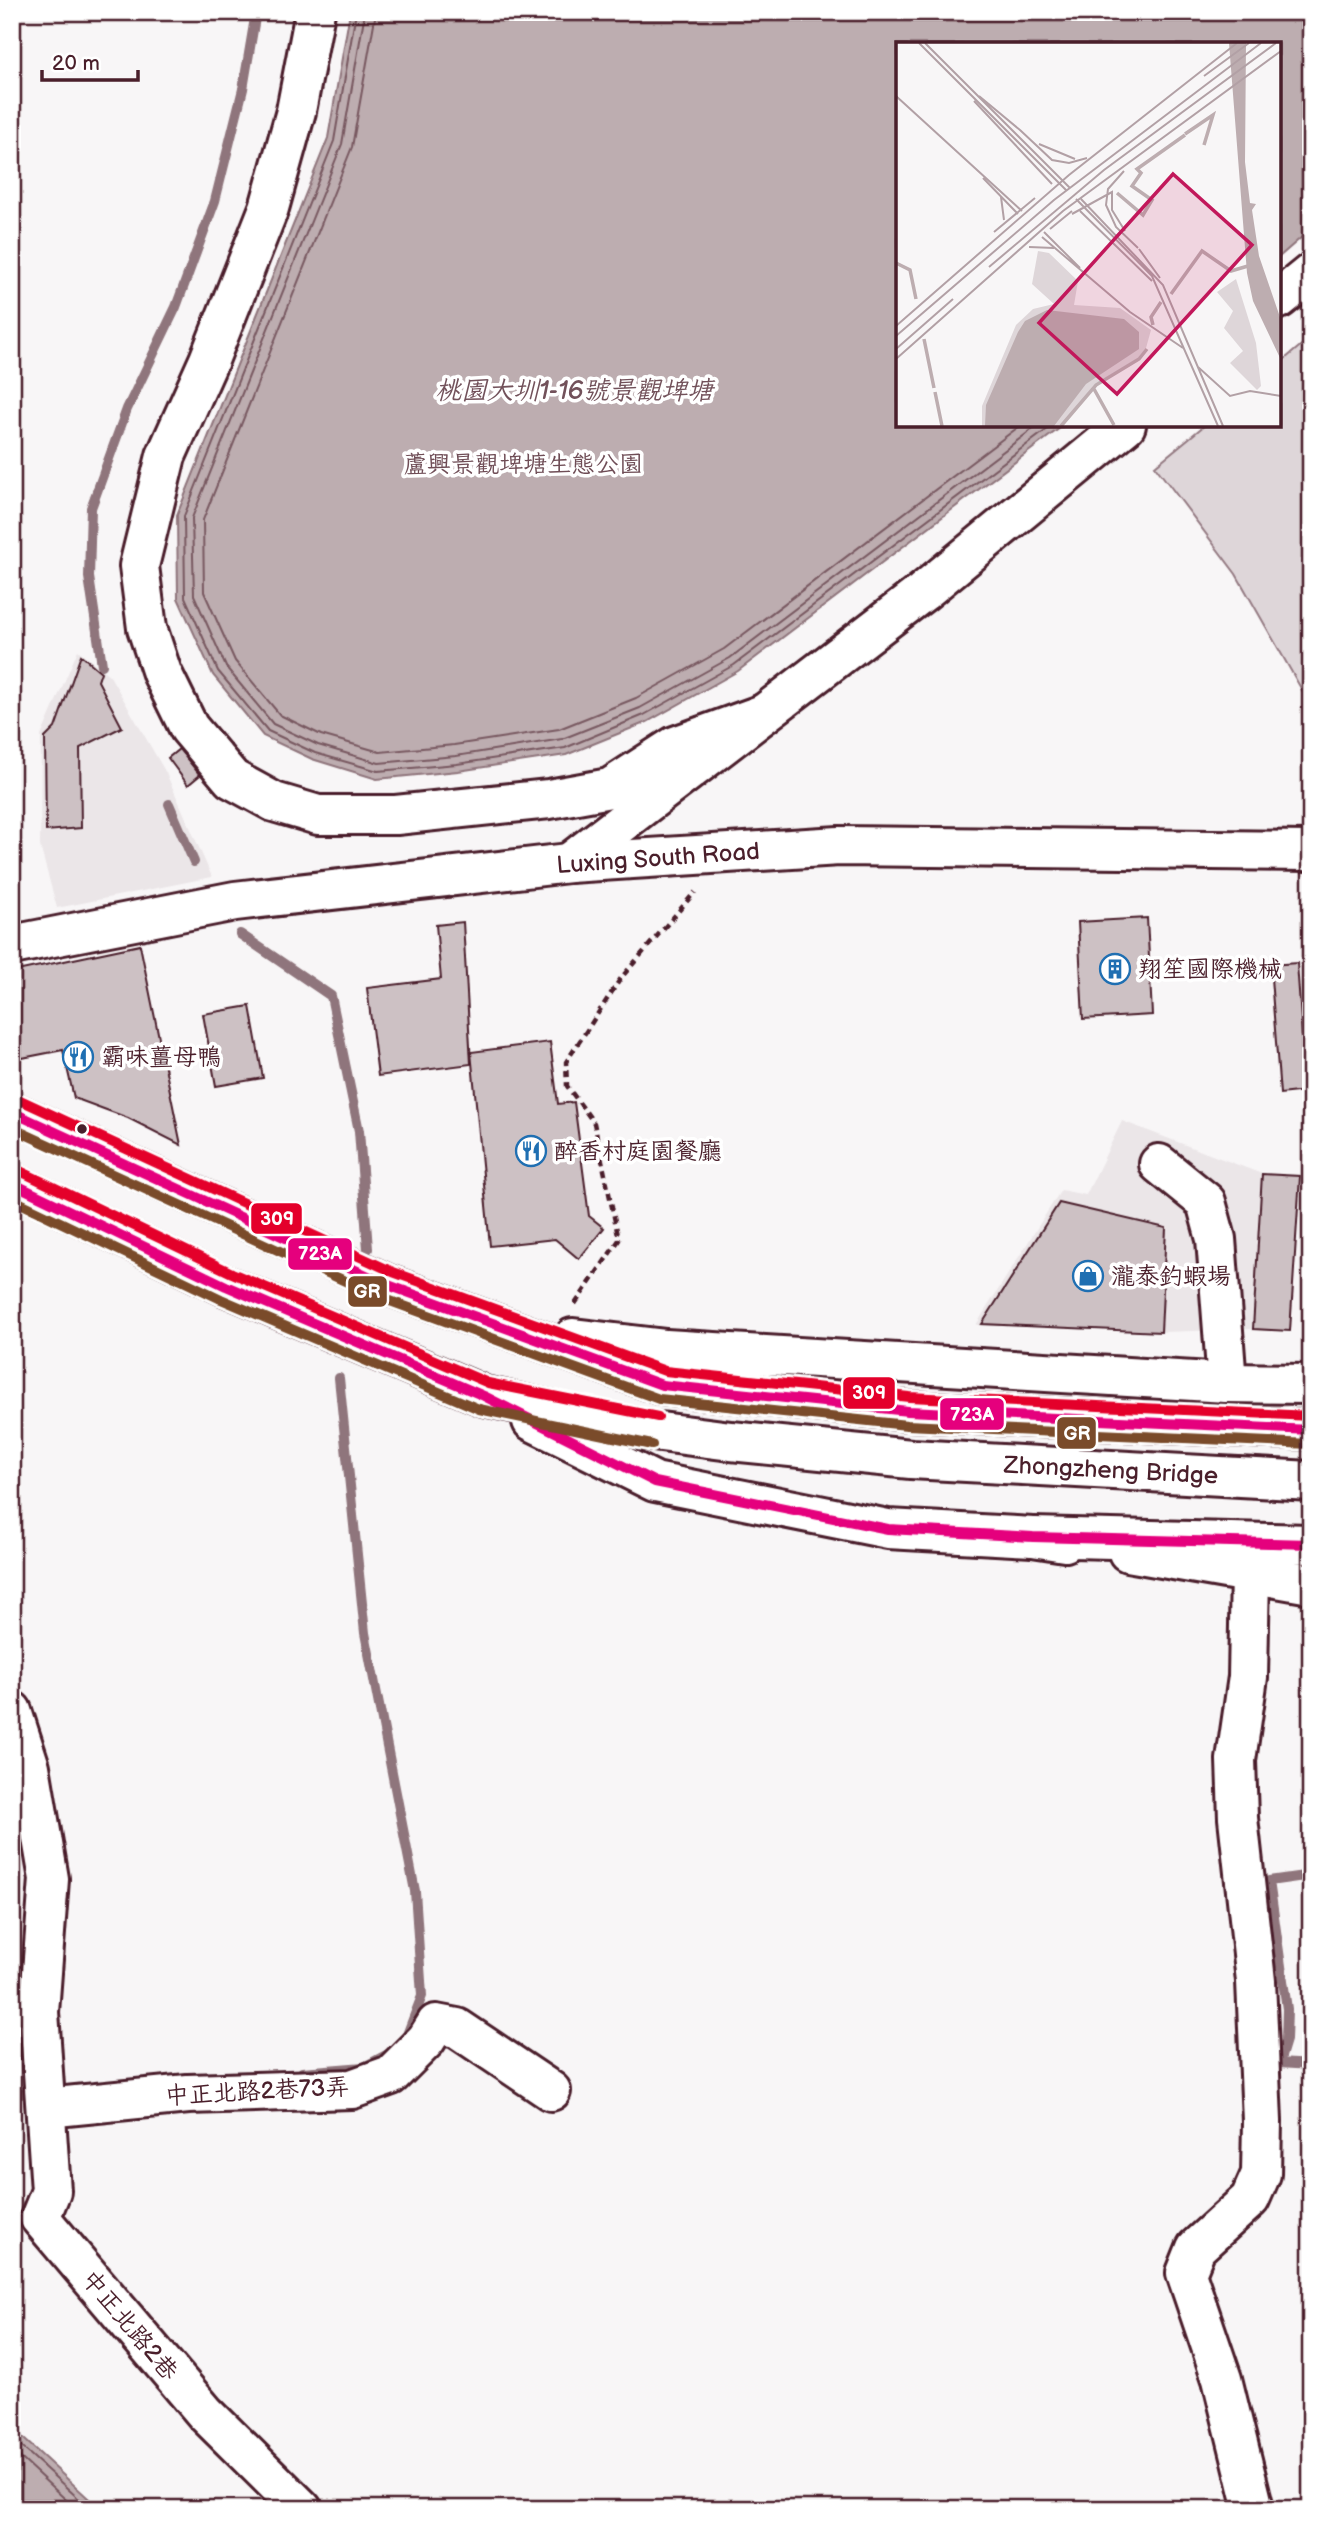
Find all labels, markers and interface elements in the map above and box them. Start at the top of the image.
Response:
scale bar [42,38,138,82]
inset map [896,42,1281,427]
text: 20 m [52,51,100,76]
water label: 桃園大圳1-16號景觀埤塘 [435,376,716,407]
park label: 蘆興景觀埤塘生態公園 [403,450,643,479]
street label: Luxing South Road [555,837,761,880]
building icon: 翔笙國際機械 [1098,952,1132,986]
place label: 翔笙國際機械 [1138,955,1282,984]
restaurant icon: 霸味薑母鴨 [61,1040,95,1074]
place label: 霸味薑母鴨 [101,1043,221,1072]
unlabelled marker [75,1122,89,1136]
restaurant icon: 醉香村庭園餐廳 [514,1134,548,1168]
place label: 醉香村庭園餐廳 [554,1137,722,1166]
line badge: 309 [250,1202,303,1235]
text: 309 [260,1208,294,1231]
line badge: 723A [287,1237,353,1271]
text: 723A [298,1243,342,1266]
shop icon: 瀧泰釣蝦場 [1071,1259,1105,1293]
place label: 瀧泰釣蝦場 [1111,1262,1231,1291]
line badge: GR [347,1275,388,1308]
text: GR [354,1281,380,1304]
line badge: 309 [842,1376,896,1410]
text: 309 [852,1382,886,1405]
line badge: 723A [939,1397,1005,1431]
text: 723A [950,1404,994,1427]
line badge: GR [1056,1416,1097,1450]
text: GR [1064,1423,1090,1446]
street label: Zhongzheng Bridge [1002,1450,1219,1491]
street label: 中正北路2巷73弄 [164,2072,350,2111]
street label: 中正北路2巷 [75,2265,184,2386]

